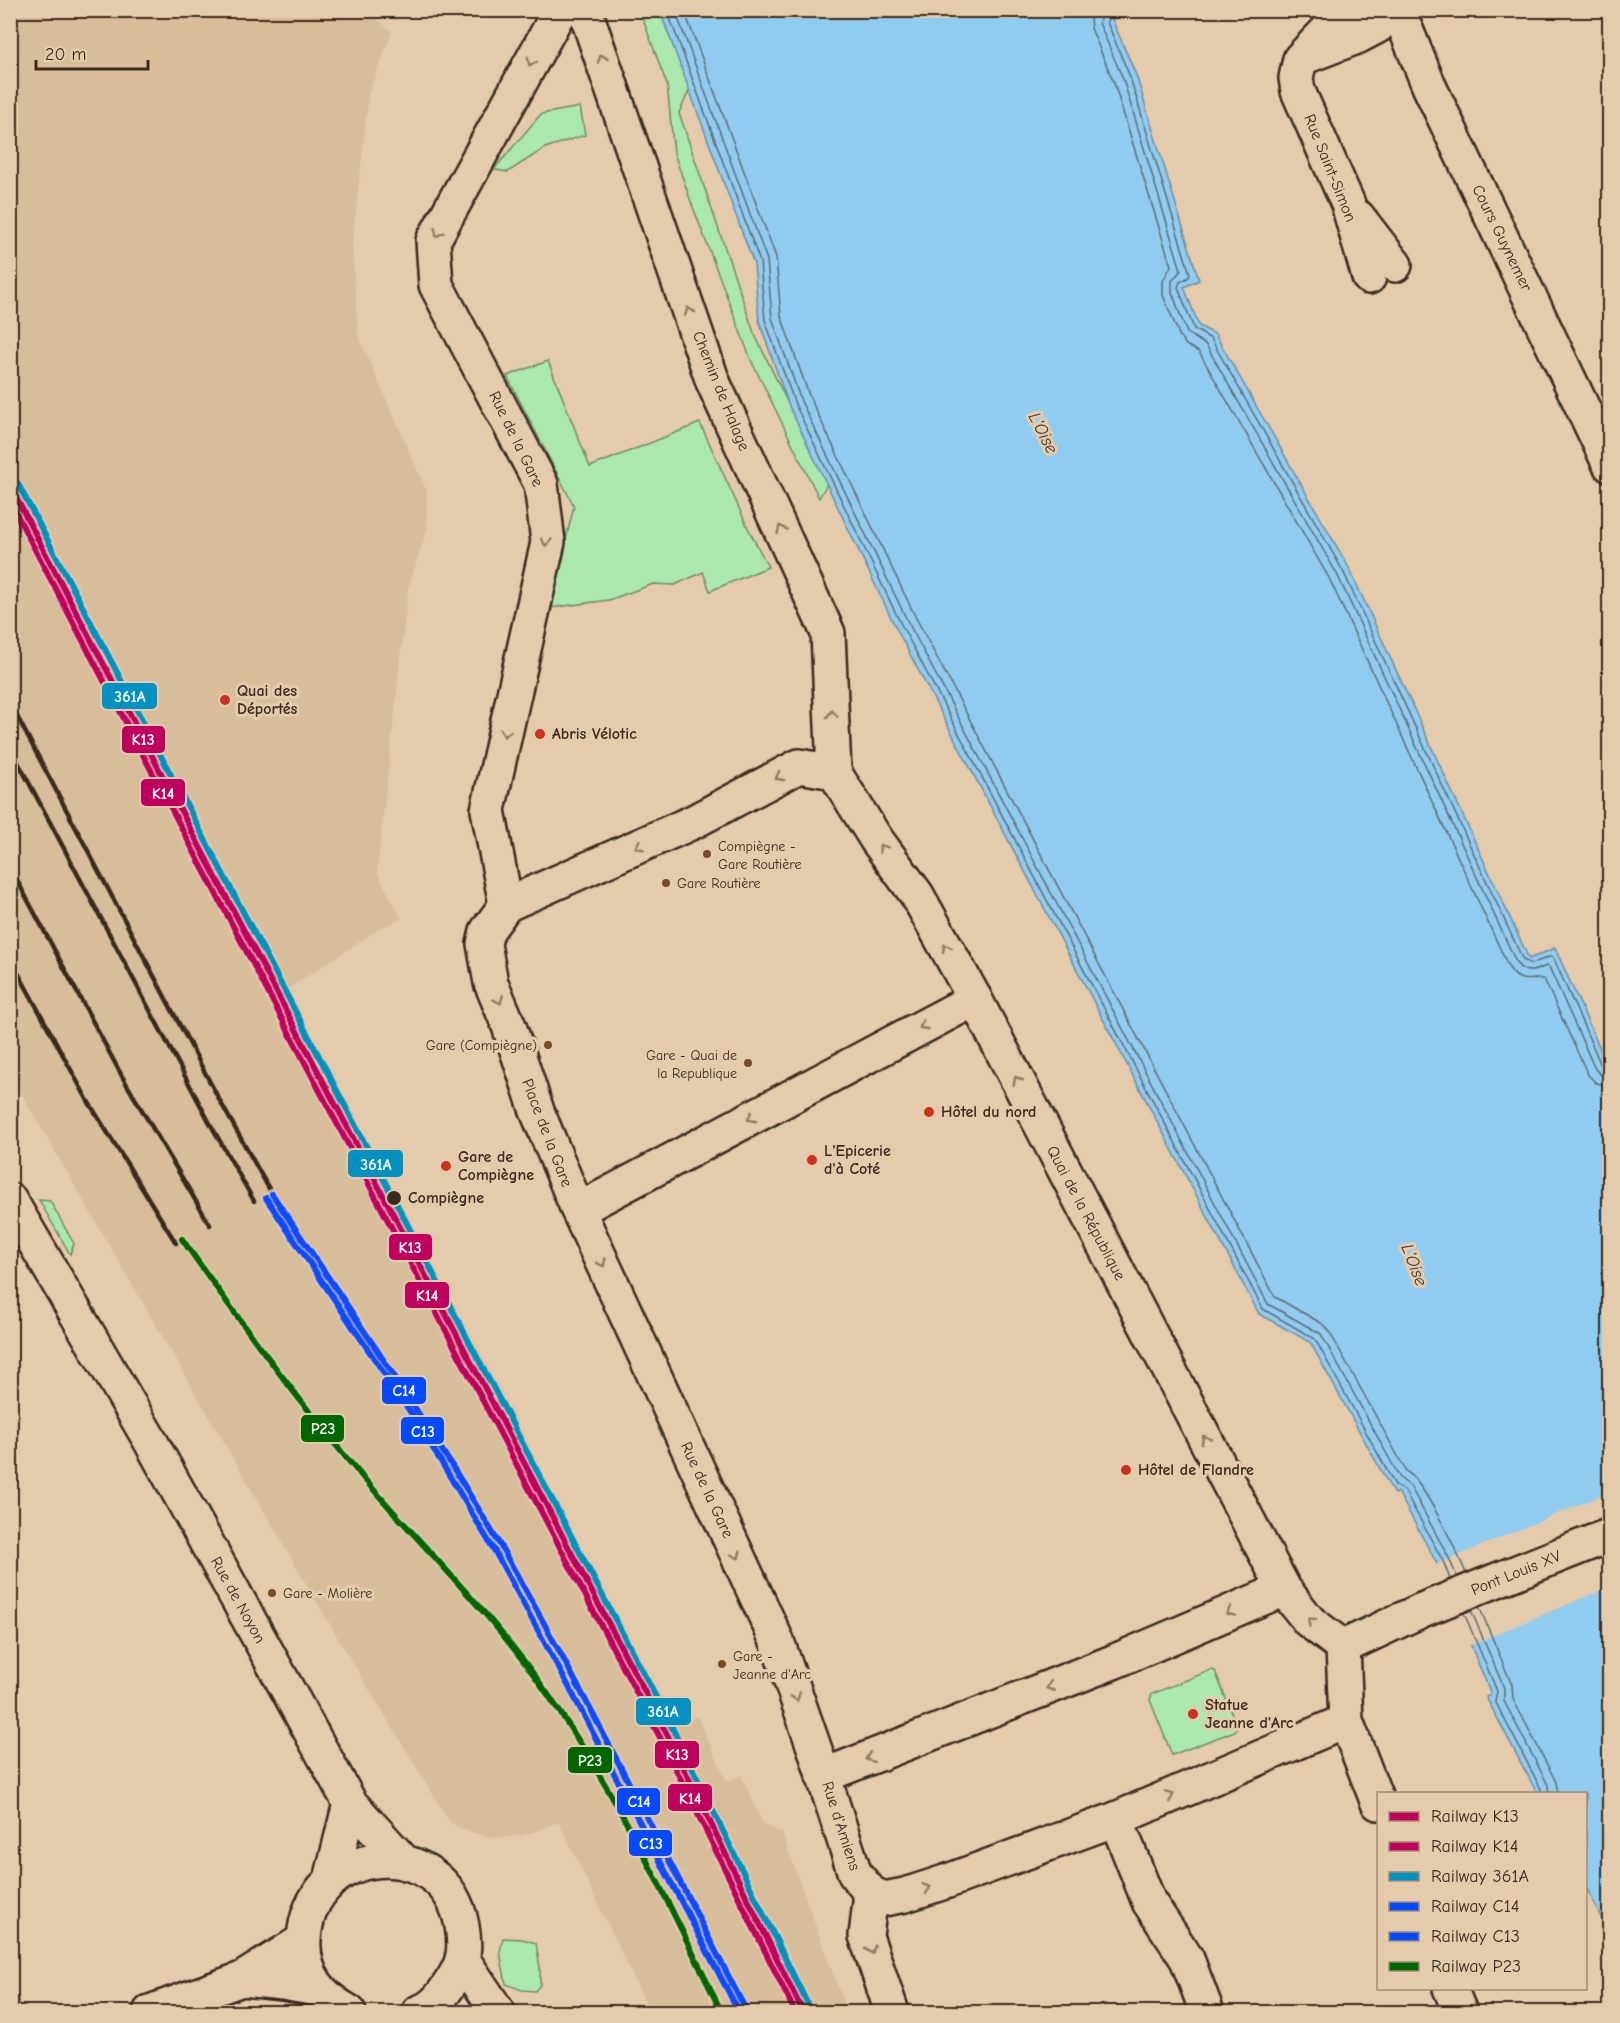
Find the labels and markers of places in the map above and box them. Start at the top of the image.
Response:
place label: Quai des Déportés [237,682,298,718]
marker: Quai des Déportés [218,693,232,707]
place label: Abris Vélotic [552,725,637,743]
marker: Abris Vélotic [533,727,547,741]
place label: Compiègne - Gare Routière [718,838,801,873]
marker: Compiègne - Gare Routière [701,848,713,860]
place label: Gare Routière [677,875,760,892]
marker: Gare Routière [660,877,672,889]
place label: Gare (Compiègne) [426,1037,537,1054]
marker: Gare (Compiègne) [542,1039,554,1051]
place label: Gare - Quai de la Republique [646,1047,737,1082]
marker: Gare - Quai de la Republique [742,1057,754,1069]
place label: Hôtel du nord [941,1103,1036,1121]
marker: Hôtel du nord [922,1105,936,1119]
place label: L'Epicerie d'à Coté [824,1142,891,1178]
place label: Gare de Compiègne [458,1148,534,1184]
marker: L'Epicerie d'à Coté [805,1153,819,1167]
marker: Gare de Compiègne [439,1159,453,1173]
marker: Compiègne [385,1189,403,1207]
place label: Compiègne [408,1189,484,1207]
place label: Hôtel de Flandre [1138,1461,1254,1479]
marker: Hôtel de Flandre [1119,1463,1133,1477]
place label: Gare - Molière [283,1585,372,1602]
marker: Gare - Molière [266,1587,278,1599]
place label: Gare - Jeanne d'Arc [733,1648,811,1683]
marker: Gare - Jeanne d'Arc [716,1658,728,1670]
place label: Statue Jeanne d'Arc [1205,1696,1294,1732]
marker: Statue Jeanne d'Arc [1186,1707,1200,1721]

